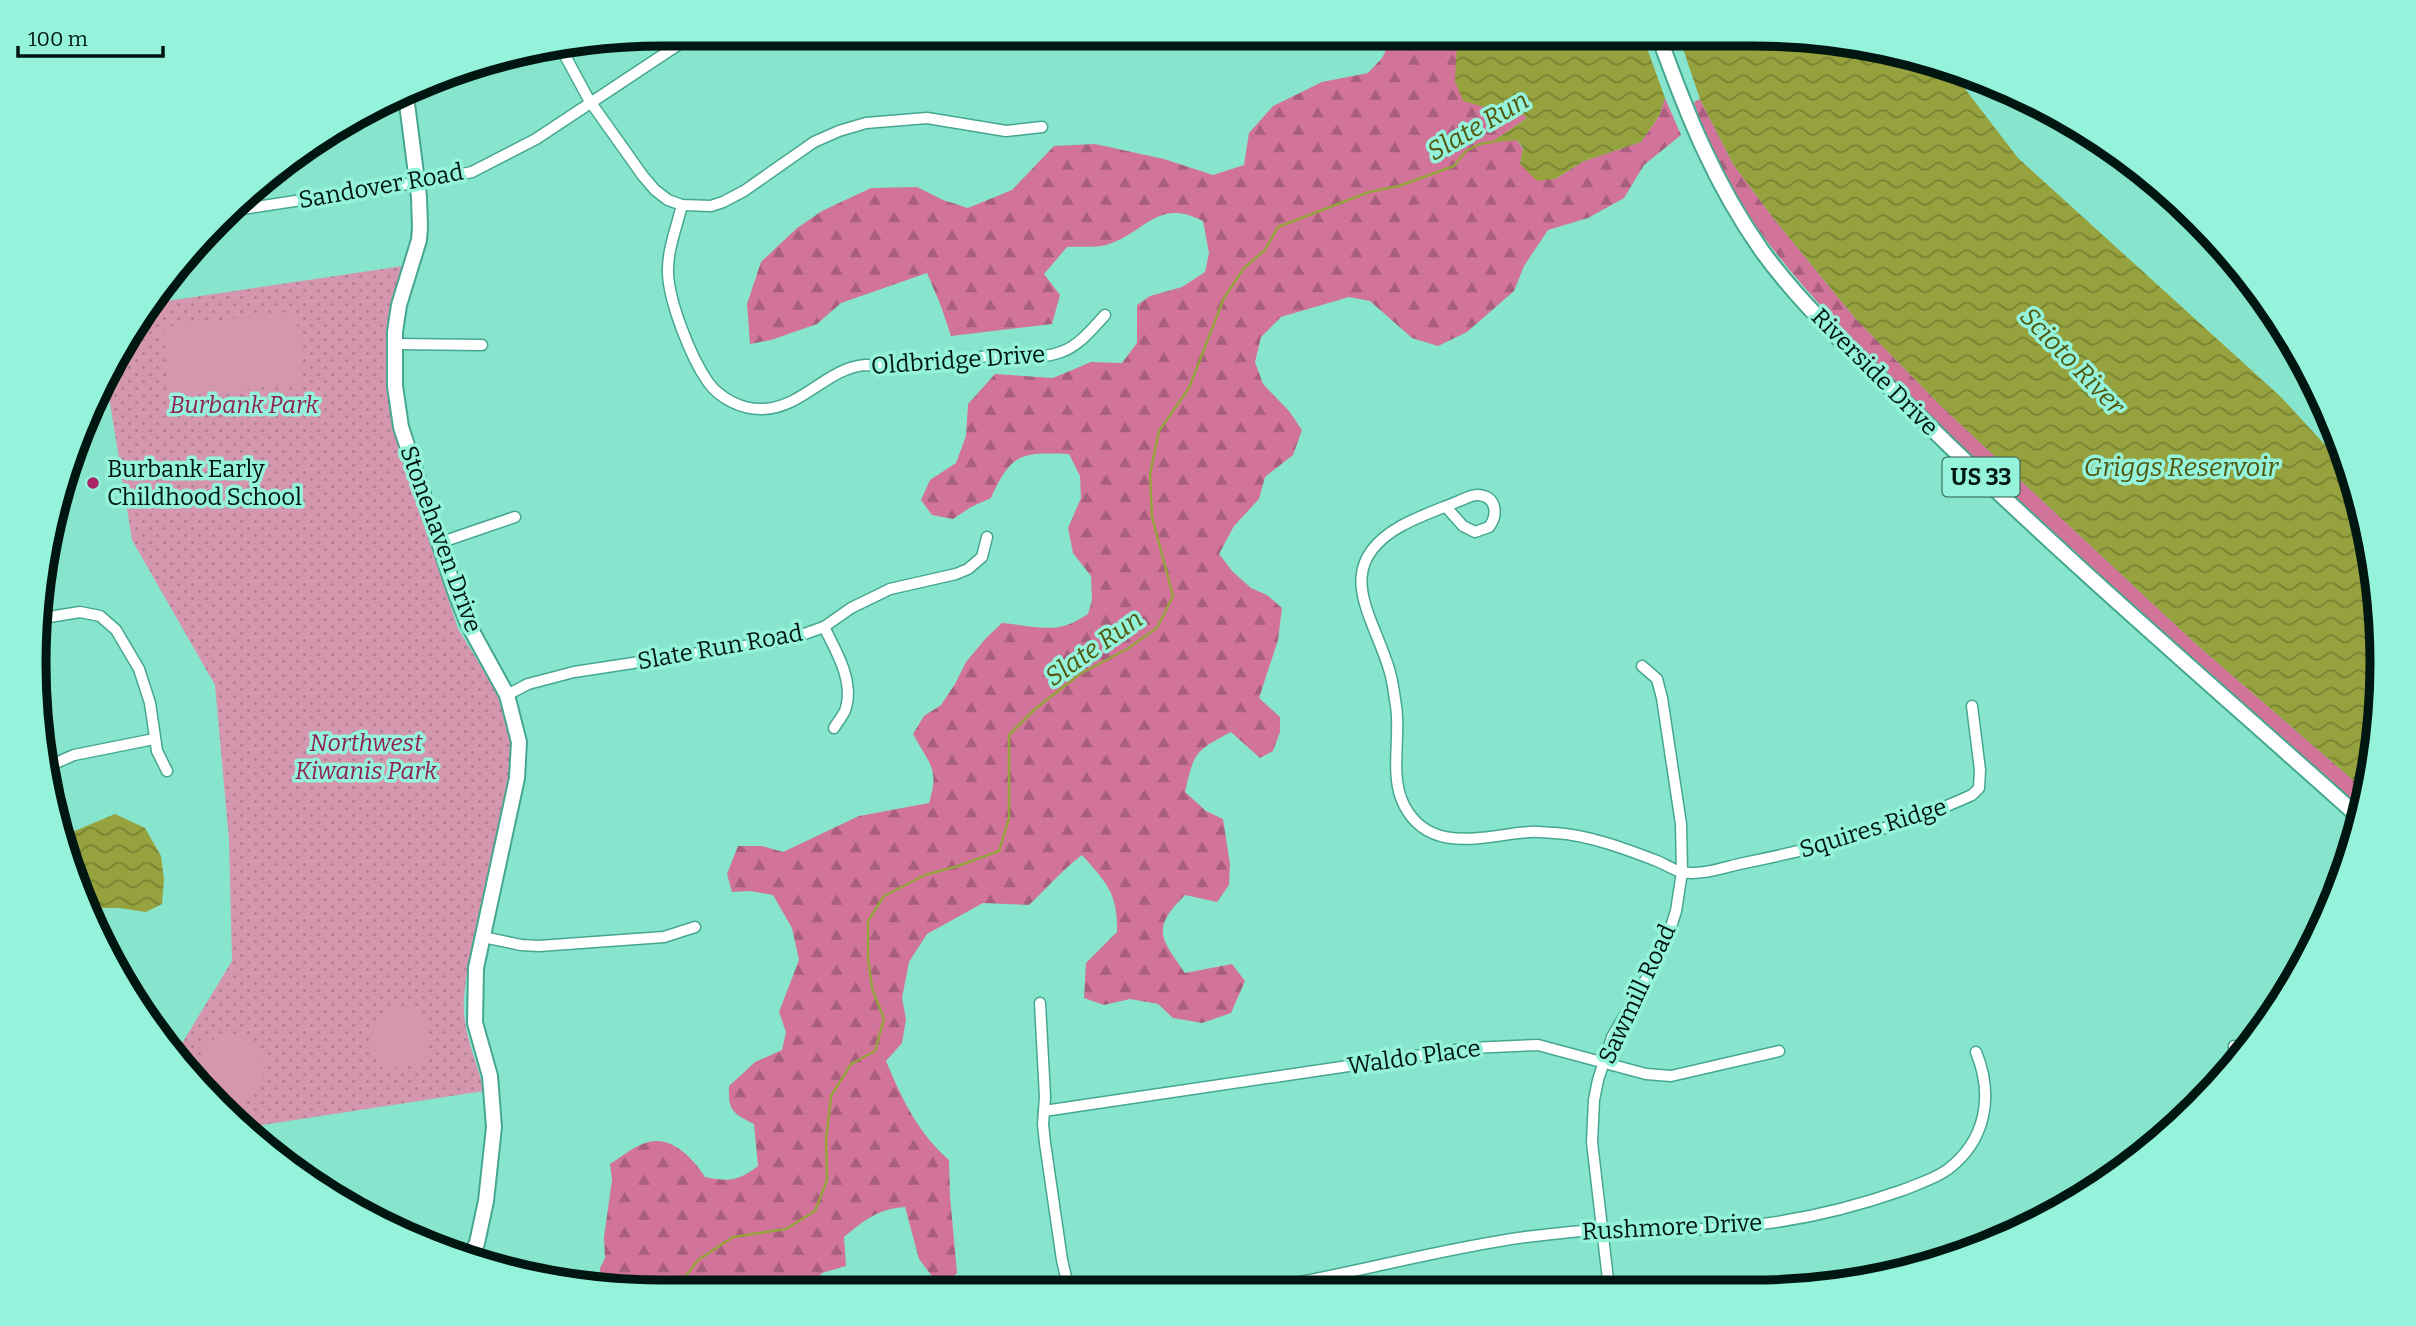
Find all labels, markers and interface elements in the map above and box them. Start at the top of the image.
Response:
scale bar [18,14,163,58]
text: 100 m [28,26,88,52]
water label: Slate Run [1422,85,1534,167]
street label: Sandover Road [296,158,466,214]
water label: Scioto River [2013,301,2132,422]
street label: Riverside Drive [1806,303,1944,441]
street label: Oldbridge Drive [870,340,1046,380]
park label: Burbank Park [169,391,320,419]
street label: Stonehaven Drive [394,442,488,636]
water label: Griggs Reservoir [2084,452,2280,483]
place label: Burbank Early Childhood School [107,455,302,511]
road number: US 33 [1942,457,2020,496]
marker: Burbank Early Childhood School [85,475,101,491]
water label: Slate Run [1039,603,1149,693]
street label: Slate Run Road [635,619,805,675]
park label: Northwest Kiwanis Park [295,729,438,785]
street label: Squires Ridge [1796,792,1950,864]
street label: Sawmill Road [1593,920,1681,1068]
street label: Waldo Place [1346,1034,1482,1080]
street label: Rushmore Drive [1581,1208,1763,1246]

